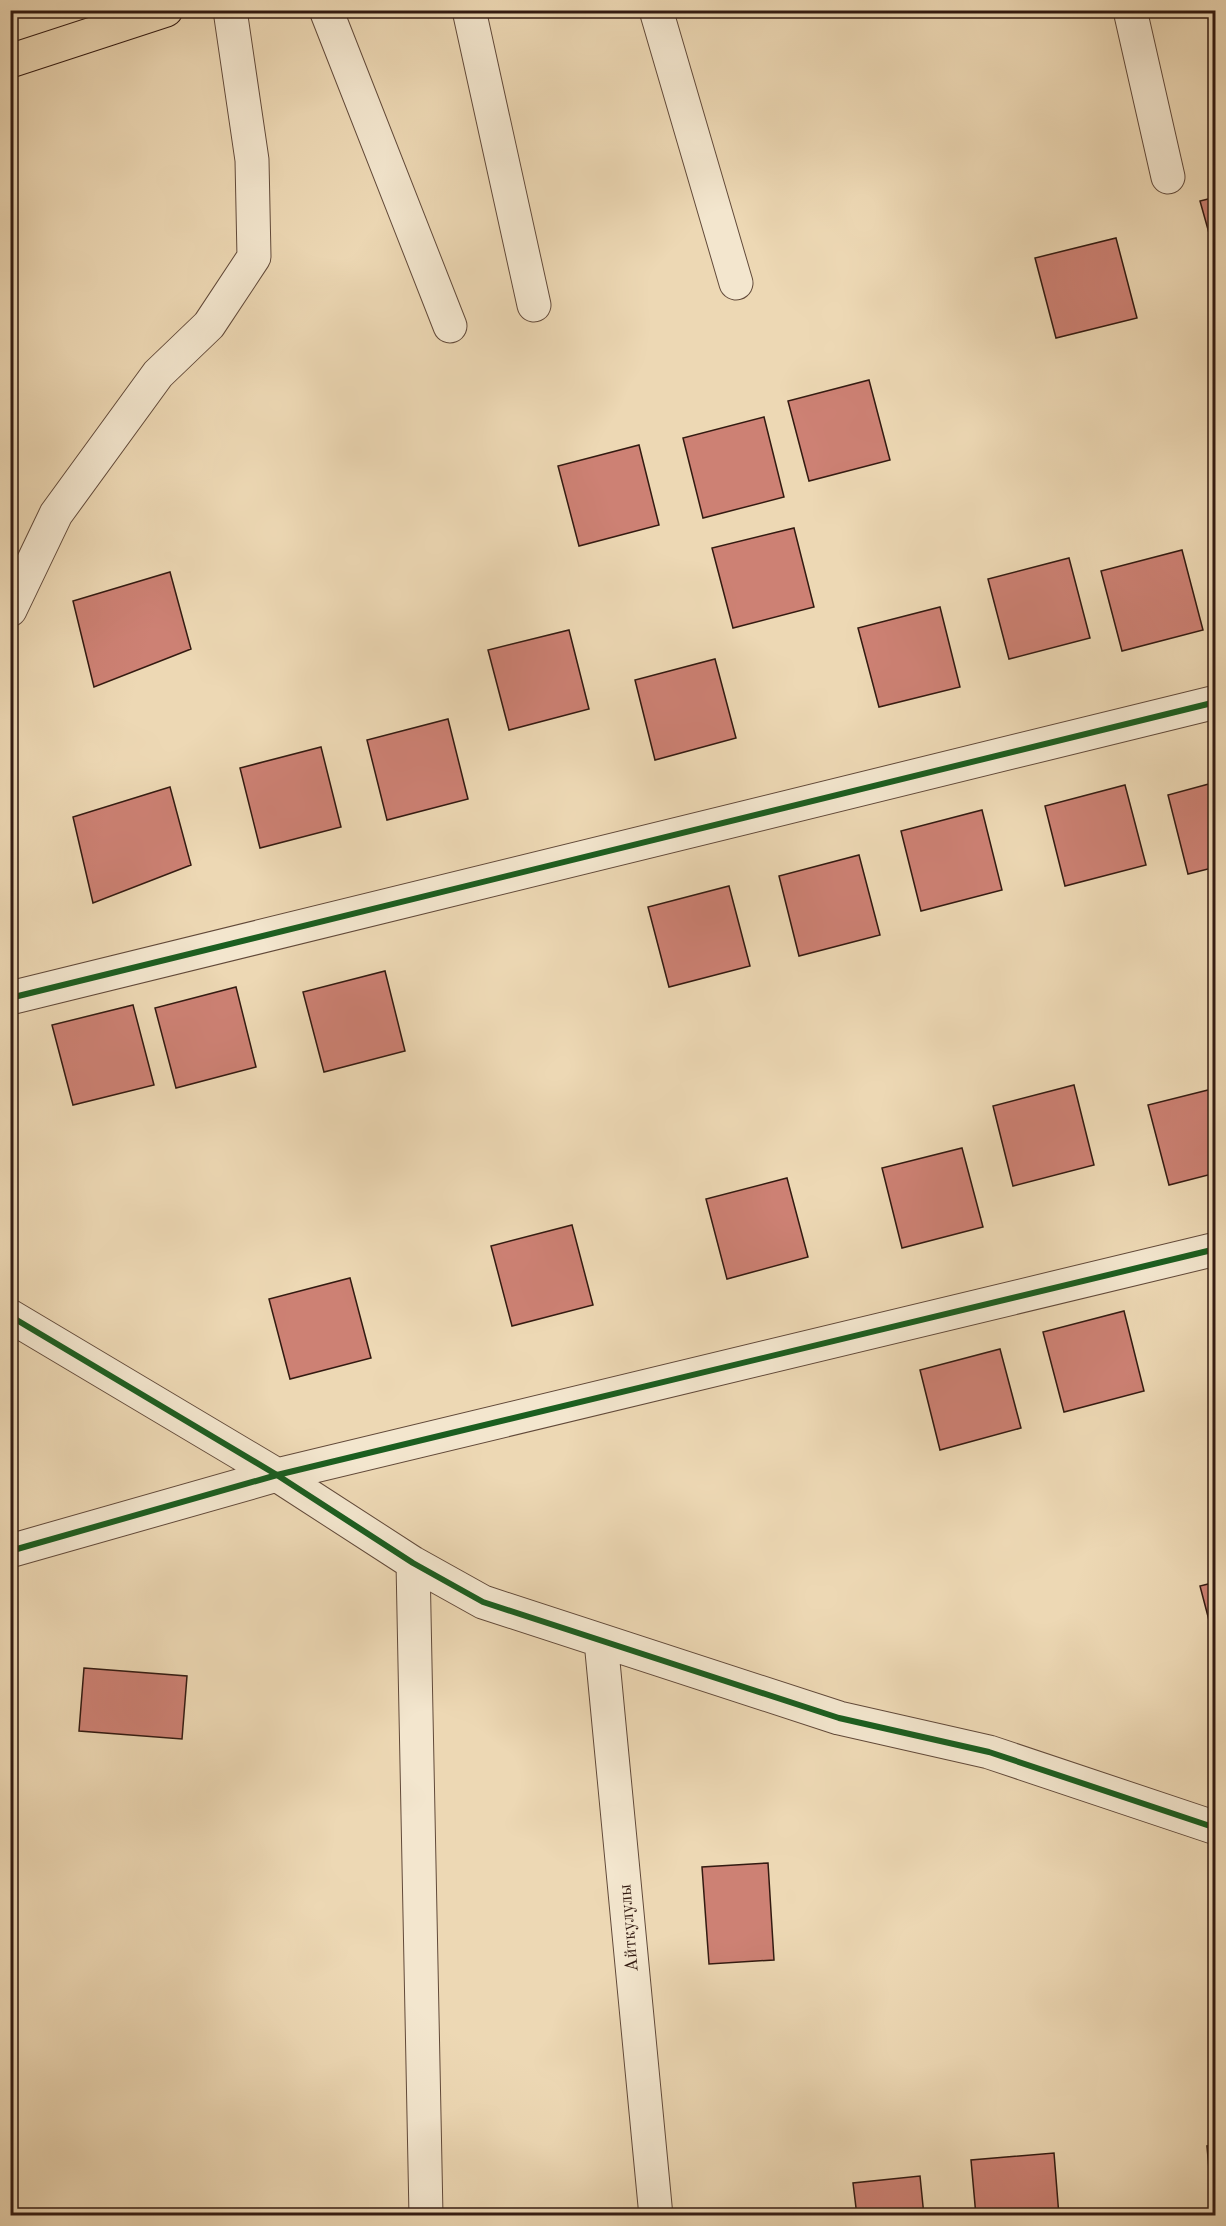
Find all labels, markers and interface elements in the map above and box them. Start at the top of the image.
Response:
street label: Айткулулы [616,1883,642,1973]

